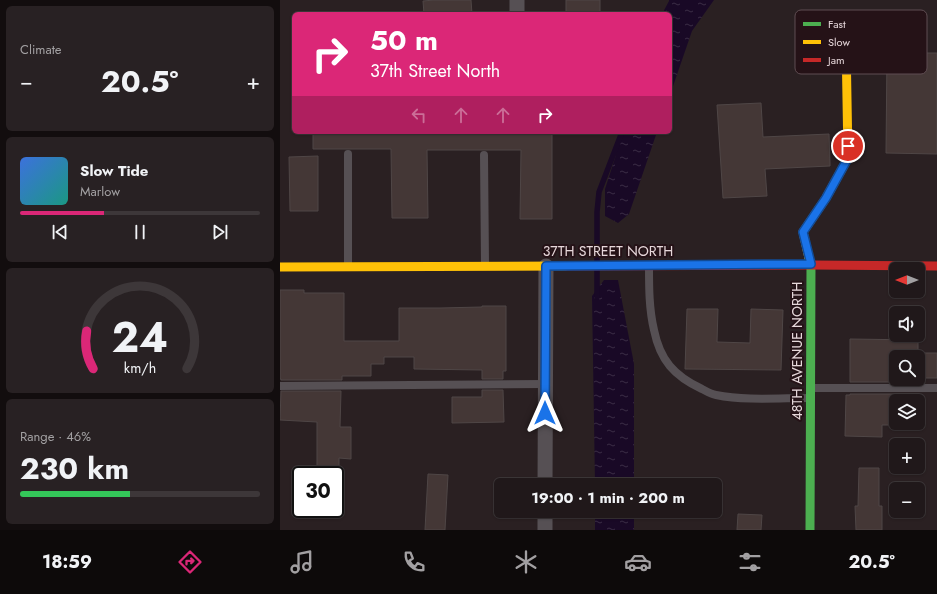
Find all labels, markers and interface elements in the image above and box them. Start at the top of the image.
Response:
legend [795,10,927,74]
text: Fast [828,16,846,32]
text: 50 m [370,20,438,61]
icon: right [304,28,356,80]
text: Slow [828,34,850,50]
text: Climate [20,40,61,59]
text: Jam [826,52,845,68]
text: 37th Street North [370,58,500,84]
text: 20.5° [101,60,178,103]
text: − [20,65,33,97]
text: + [246,65,260,97]
icon: left [408,104,430,126]
icon: ahead [450,104,472,126]
icon: ahead [492,104,514,126]
icon: right [534,104,556,126]
pin [831,129,865,163]
icon: arrive [837,135,859,157]
text: Slow Tide [80,160,148,182]
text: Marlow [80,182,120,201]
icon: previous [49,221,71,243]
icon: pause [129,221,151,243]
icon: next [209,221,231,243]
street label: 37TH STREET NORTH [543,241,673,261]
north arrow [889,262,925,298]
map controls [889,262,925,518]
street label: 48TH AVENUE NORTH [787,282,807,420]
text: 24 [112,306,168,367]
button: sound [889,306,925,342]
button: search [889,350,925,386]
text: km/h [124,357,156,377]
position arrow [524,392,566,434]
button: layers [889,394,925,430]
text: Range · 46% [20,427,91,446]
button: + [889,438,925,474]
text: 230 km [20,447,129,490]
speed limit sign: 30 [292,466,344,518]
button: − [889,482,925,518]
text: 19:00 · 1 min · 200 m [531,487,685,509]
icon: directions [176,548,204,576]
icon: music [288,548,316,576]
icon: phone [400,548,428,576]
icon: climate [512,548,540,576]
icon: car [624,548,652,576]
icon: filters [736,548,764,576]
text: 18:59 [42,549,92,575]
text: 20.5° [848,549,895,575]

